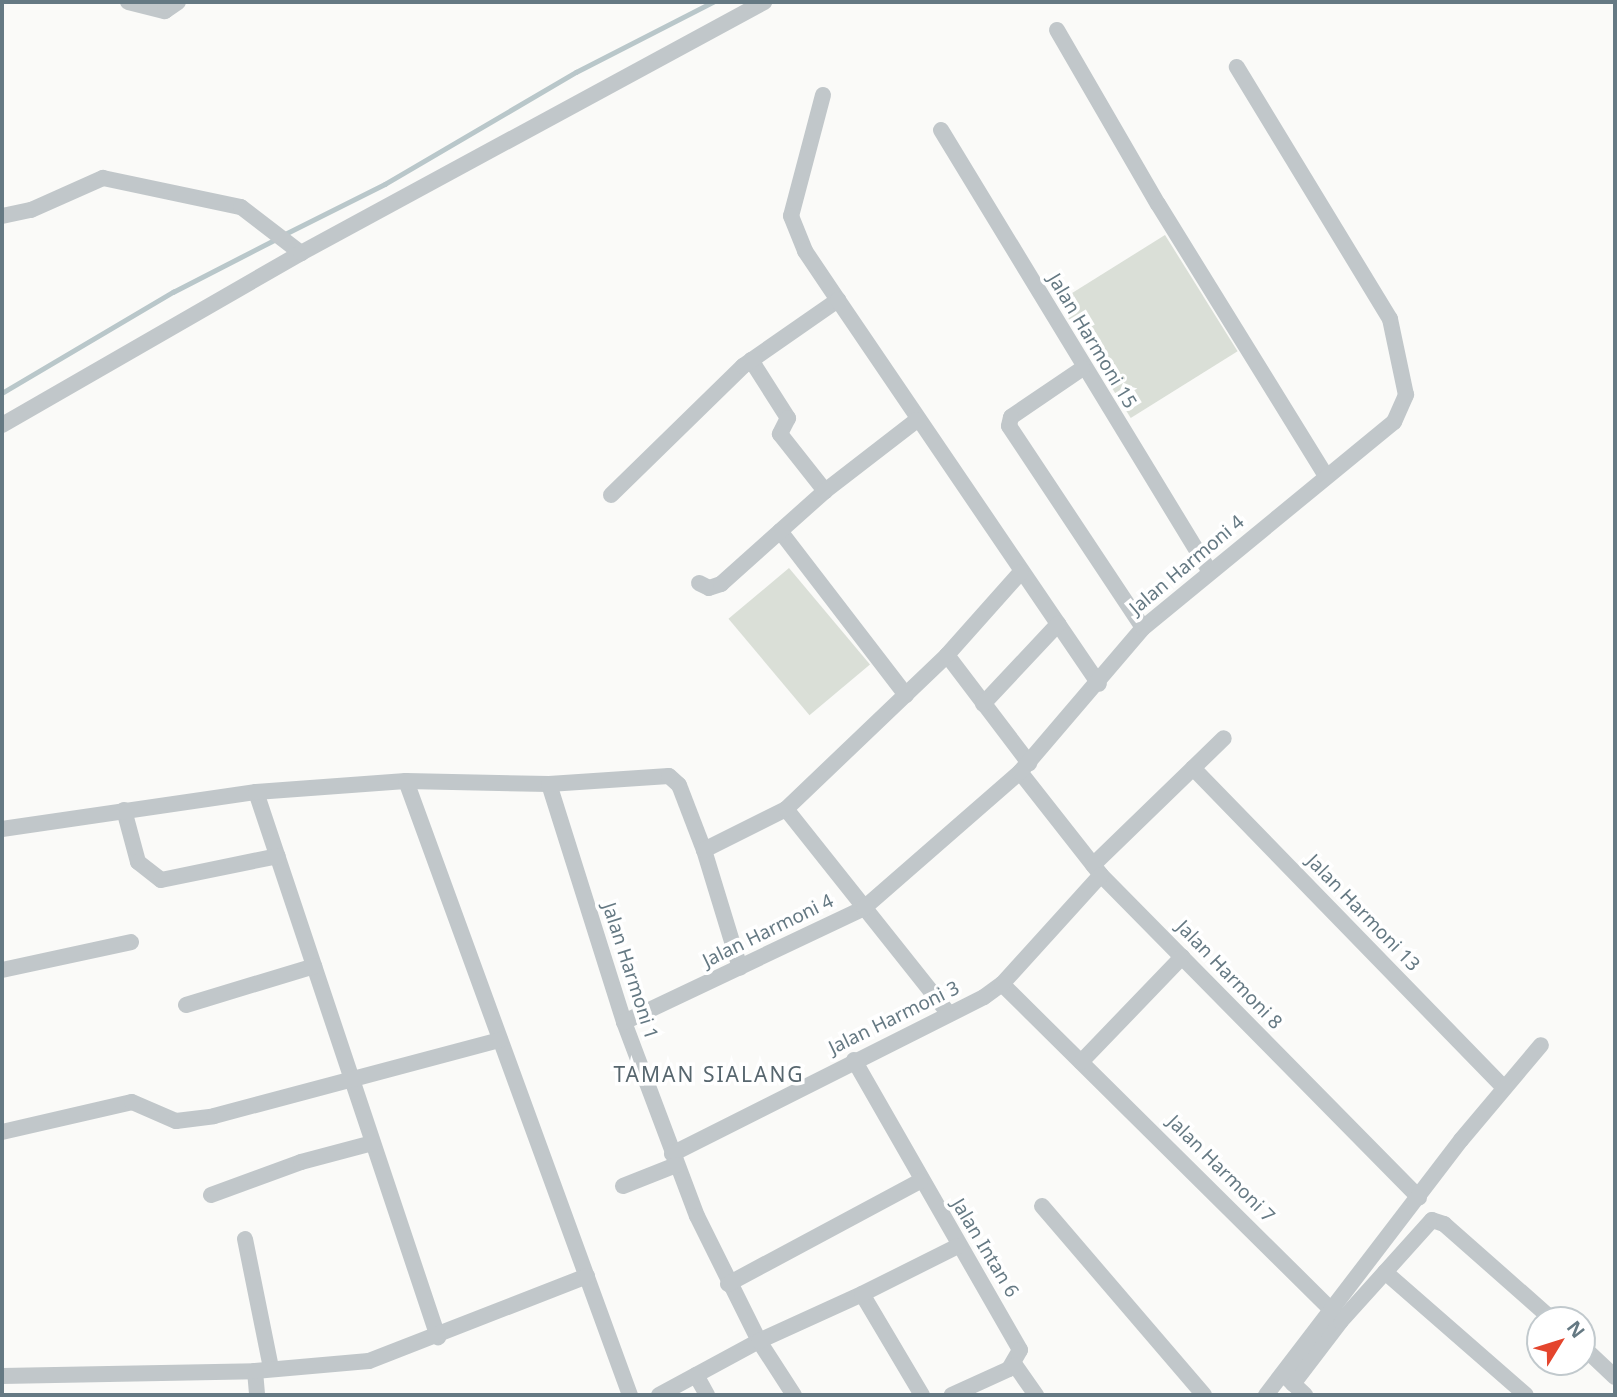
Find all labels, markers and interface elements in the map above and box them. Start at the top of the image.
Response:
street label: Jalan Harmoni 15 [1043,269,1141,413]
street label: Jalan Harmoni 4 [1125,511,1249,619]
street label: Jalan Harmoni 13 [1302,850,1424,976]
street label: Jalan Harmoni 4 [699,890,837,972]
street label: Jalan Harmoni 1 [597,900,663,1042]
street label: Jalan Harmoni 8 [1171,916,1287,1034]
street label: Jalan Harmoni 3 [825,977,963,1059]
district label: TAMAN SIALANG [615,1061,803,1087]
street label: Jalan Harmoni 7 [1163,1111,1279,1227]
street label: Jalan Intan 6 [947,1194,1023,1302]
north arrow [1526,1306,1596,1376]
text: N [1561,1315,1591,1343]

